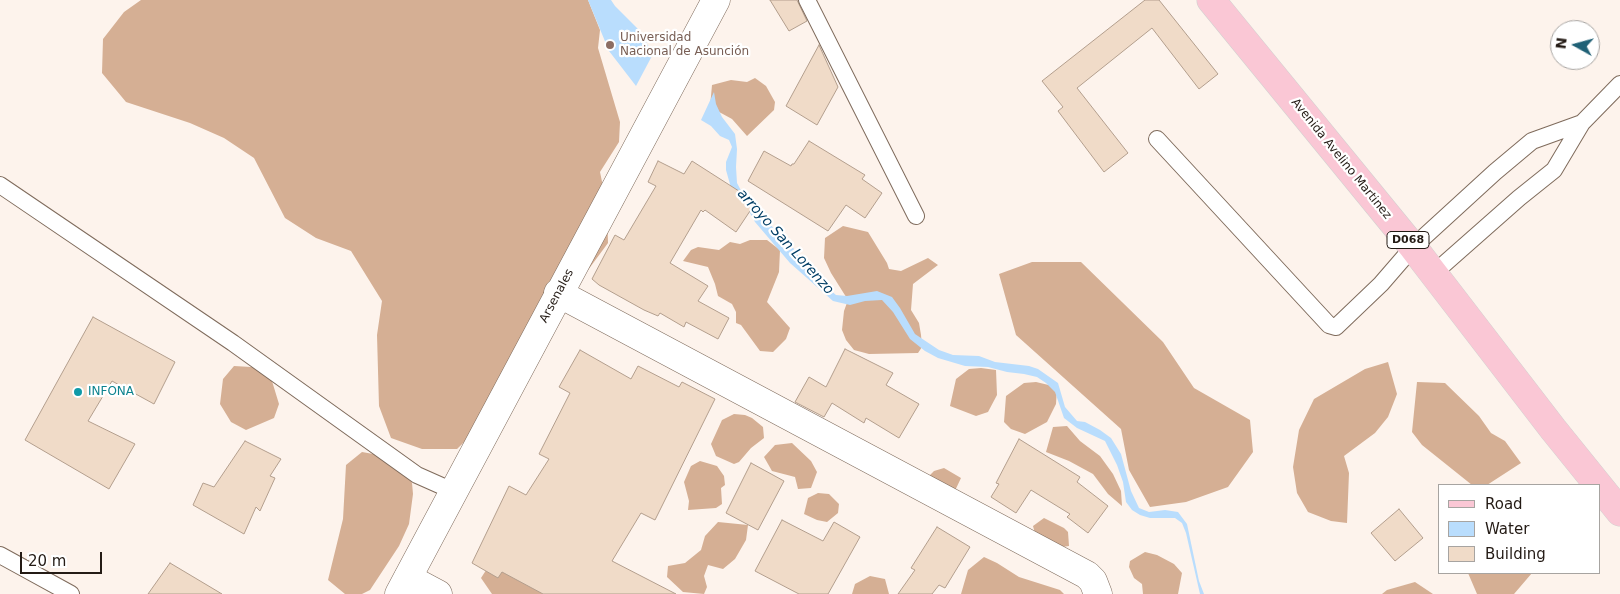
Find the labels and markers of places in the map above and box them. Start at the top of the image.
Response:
place label: Universidad Nacional de Asunción [620,31,749,59]
marker: Universidad Nacional de Asunción [604,39,616,51]
place label: INFONA [88,385,134,399]
marker: INFONA [72,386,84,398]

